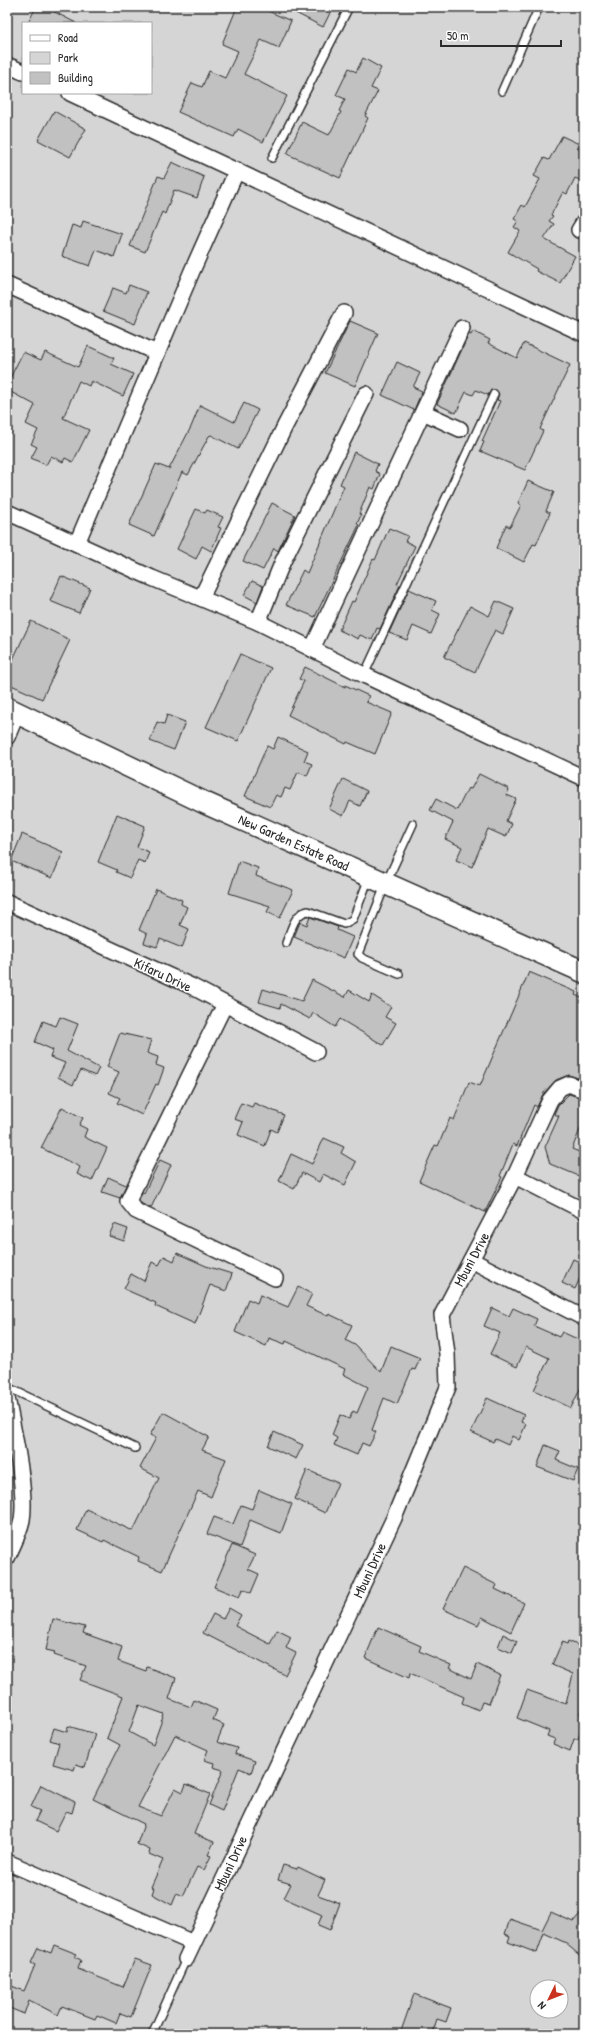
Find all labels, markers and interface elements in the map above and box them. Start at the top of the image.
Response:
legend [22,22,152,94]
scale bar [441,22,561,48]
text: 50 m [447,27,468,44]
text: Road [58,29,78,46]
text: Park [58,49,78,66]
text: Building [58,69,93,86]
street label: New Garden Estate Road [236,809,353,875]
street label: Kifaru Drive [131,952,195,996]
street label: Mbuni Drive [449,1228,493,1289]
street label: Mbuni Drive [348,1539,390,1601]
street label: Mbuni Drive [209,1832,251,1894]
north arrow [529,1979,569,2019]
text: N [534,1999,549,2013]

